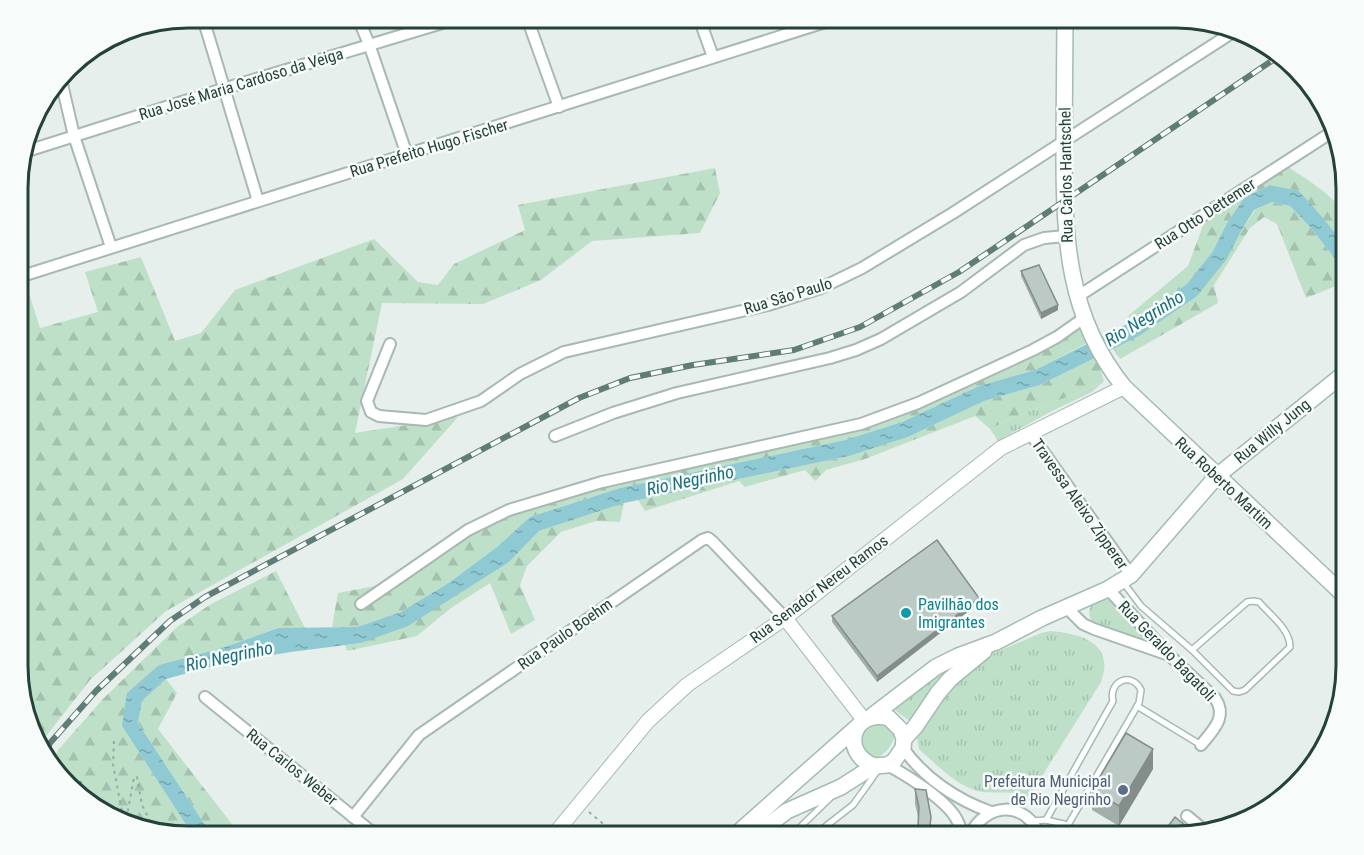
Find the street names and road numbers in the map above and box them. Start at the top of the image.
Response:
street label: Rua José Maria Cardoso da Veiga [137,44,345,124]
street label: Rua Carlos Hantschel [1055,107,1077,243]
street label: Rua Prefeito Hugo Fischer [348,115,511,181]
street label: Rua Otto Dettemer [1151,174,1259,254]
street label: Rua São Paulo [742,274,834,318]
street label: Rua Willy Jung [1230,395,1314,467]
street label: Rua Roberto Martim [1171,433,1277,533]
street label: Travessa Aleixo Zipperer [1028,435,1132,573]
street label: Rua Senador Nereu Ramos [746,531,892,647]
street label: Rua Paulo Boehm [514,594,616,674]
street label: Rua Geraldo Bagatoli [1114,597,1220,705]
street label: Rua Carlos Weber [243,725,341,810]

